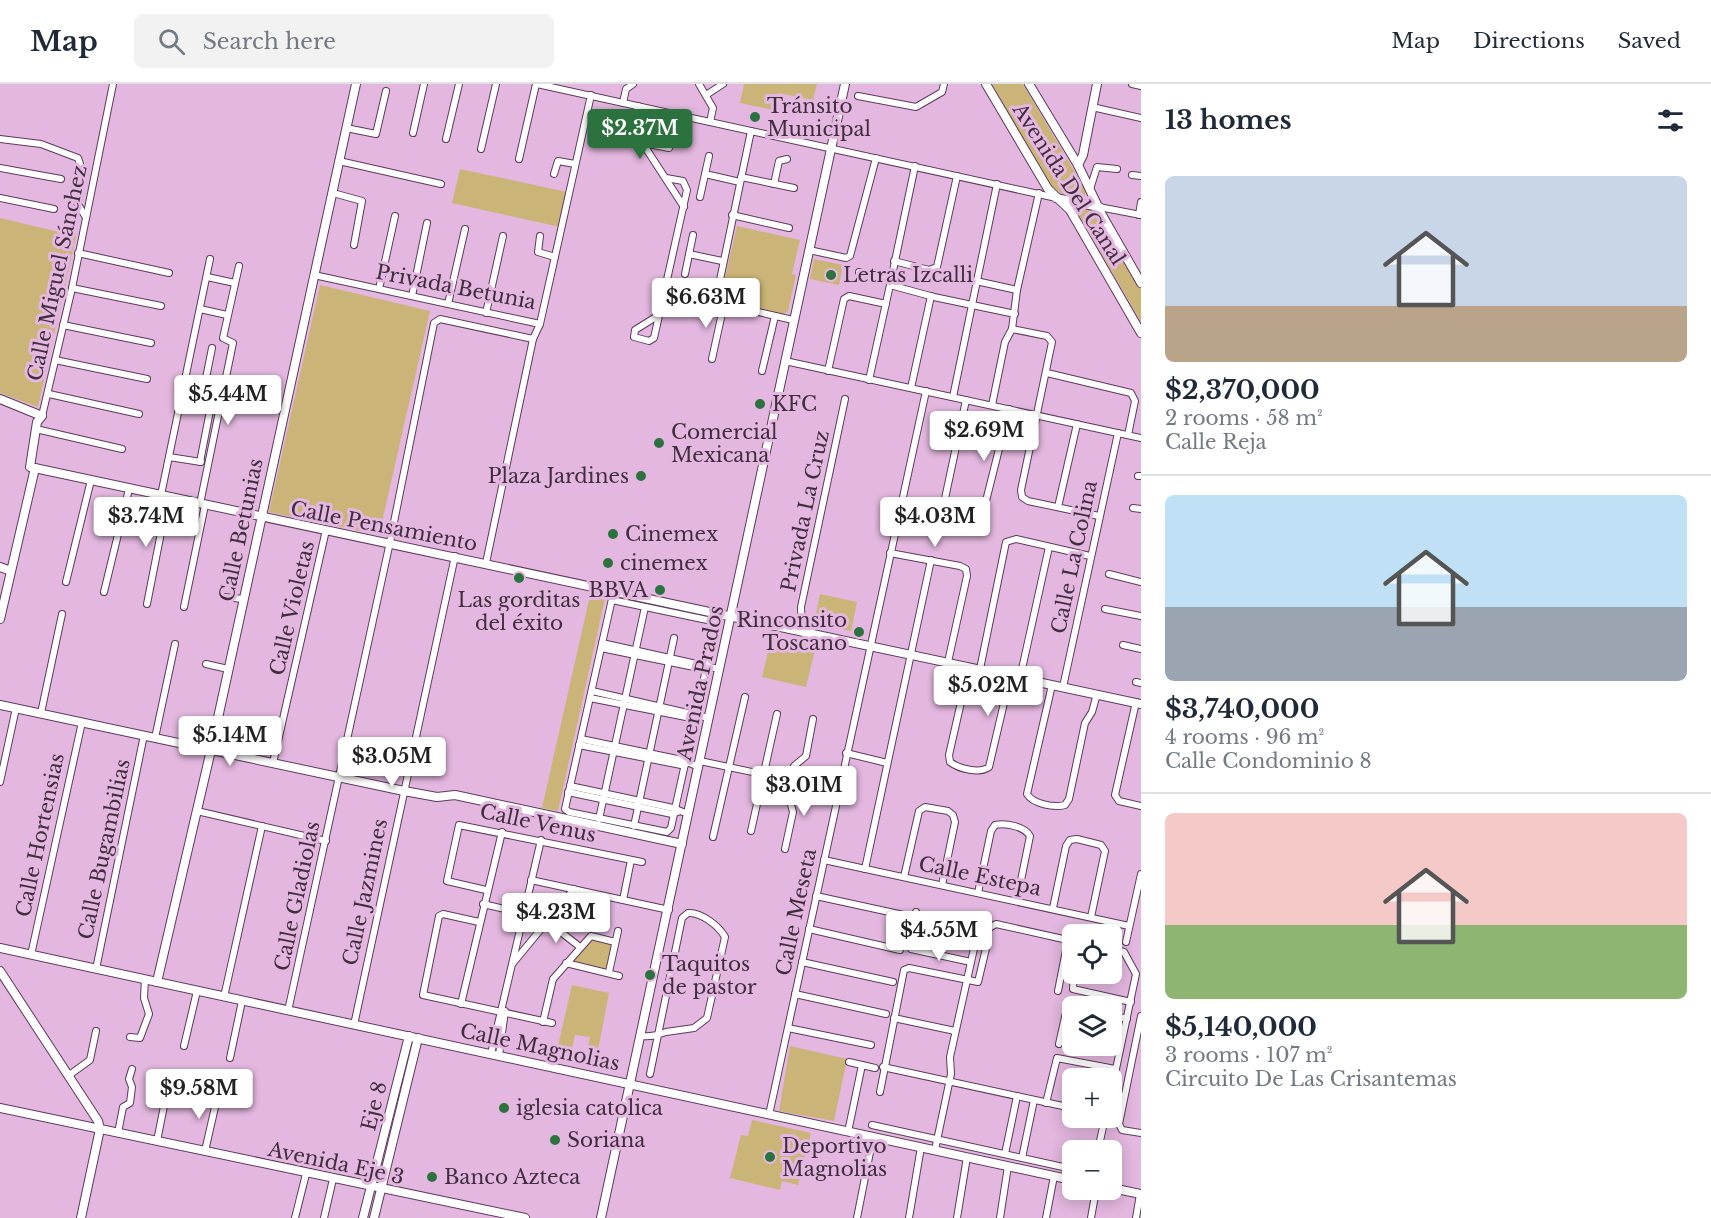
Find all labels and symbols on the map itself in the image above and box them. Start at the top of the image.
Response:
place label: Tránsito Municipal [767,94,871,141]
street label: Avenida Del Canal [1007,98,1130,269]
pin: $2.37M [591,109,689,160]
marker: Tránsito Municipal [748,110,762,124]
street label: Calle Miguel Sánchez [22,163,92,383]
street label: Privada Betunia [374,260,539,314]
place label: Letras Izcalli [843,263,973,287]
marker: Letras Izcalli [824,268,838,282]
pin: $6.63M [657,278,755,329]
pin: $5.44M [179,375,277,426]
place label: KFC [772,392,817,416]
marker: KFC [753,397,767,411]
pin: $2.69M [935,411,1033,462]
place label: Comercial Mexicana [671,420,777,467]
street label: Privada La Cruz [776,428,834,594]
marker: Comercial Mexicana [652,436,666,450]
street label: Calle Betunias [214,456,268,604]
place label: Plaza Jardines [488,464,629,488]
marker: Plaza Jardines [634,469,648,483]
street label: Calle La Colina [1046,477,1102,636]
street label: Calle Pensamiento [288,496,480,556]
pin: $3.74M [97,497,195,548]
pin: $4.03M [886,497,984,548]
place label: Cinemex [625,522,718,546]
marker: Cinemex [606,527,620,541]
street label: Calle Violetas [265,538,319,678]
place label: cinemex [620,551,708,575]
marker: cinemex [601,556,615,570]
marker: Las gorditas del éxito [512,571,526,585]
place label: BBVA [588,578,649,602]
marker: BBVA [653,583,667,597]
place label: Las gorditas del éxito [458,588,580,635]
street label: Avenida Prados [672,603,728,764]
place label: Rinconsito Toscano [737,608,847,655]
marker: Rinconsito Toscano [852,625,866,639]
pin: $5.02M [939,666,1037,717]
pin: $5.14M [181,716,279,767]
pin: $3.05M [343,737,441,788]
street label: Calle Hortensias [11,751,69,919]
street label: Calle Bugambilias [73,757,135,941]
pin: $3.01M [755,766,853,817]
street label: Calle Venus [478,799,598,847]
street label: Calle Jazmines [338,816,392,968]
street label: Calle Gladiolas [269,819,325,973]
street label: Calle Meseta [771,845,821,978]
street label: Calle Estepa [917,851,1044,901]
pin: $4.23M [507,893,605,944]
pin: $4.55M [890,911,988,962]
place label: Taquitos de pastor [662,952,757,999]
marker: Taquitos de pastor [643,968,657,982]
street label: Calle Magnolias [458,1018,622,1076]
pin: $9.58M [150,1069,248,1120]
street label: Eje 8 [356,1079,392,1133]
place label: iglesia catolica [516,1096,664,1120]
marker: iglesia catolica [497,1101,511,1115]
place label: Soriana [567,1128,646,1152]
marker: Soriana [548,1133,562,1147]
place label: Deportivo Magnolias [782,1134,887,1181]
street label: Avenida Eje 3 [265,1137,406,1189]
marker: Deportivo Magnolias [763,1150,777,1164]
place label: Banco Azteca [444,1165,581,1189]
marker: Banco Azteca [425,1170,439,1184]

